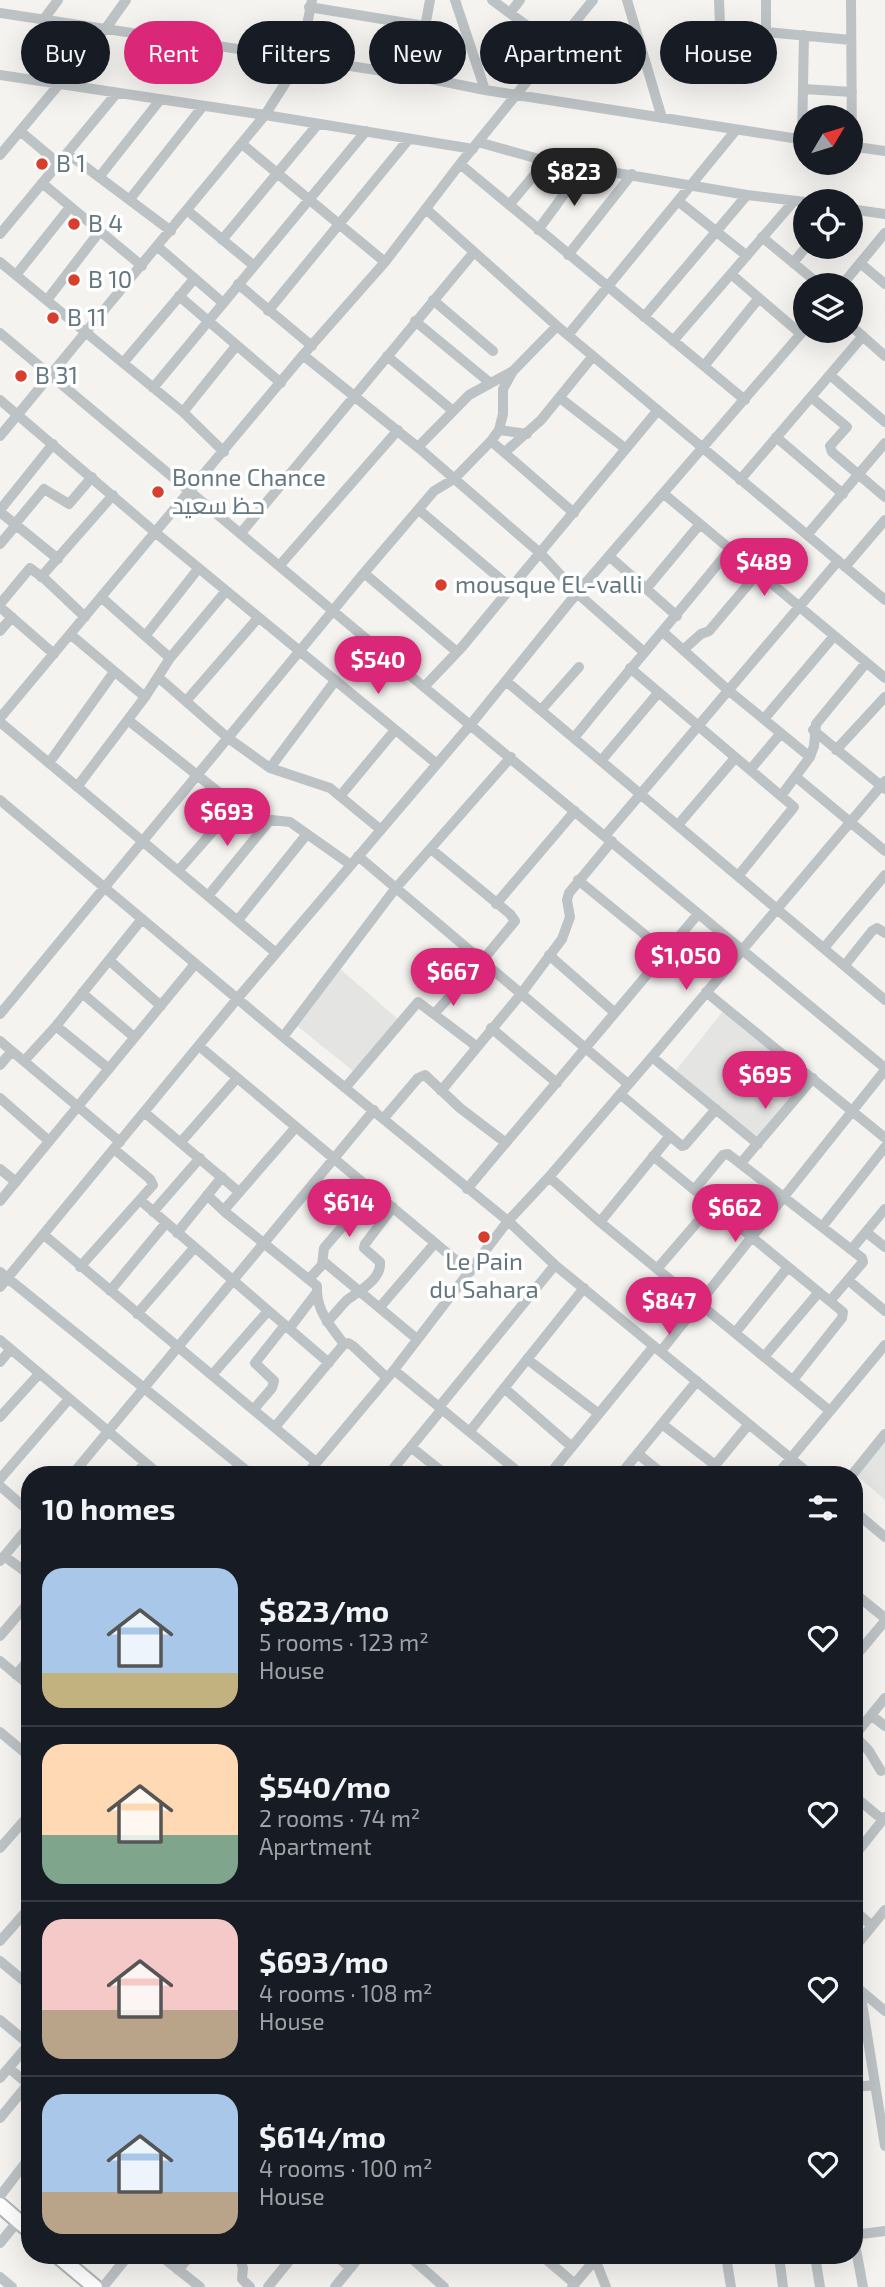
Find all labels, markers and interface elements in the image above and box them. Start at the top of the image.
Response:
chip: Buy [21,21,110,84]
chip: Rent [124,21,223,84]
chip: Filters [237,21,355,84]
chip: New [369,21,466,84]
chip: Apartment [480,21,646,84]
chip: House [660,21,777,84]
north arrow [793,105,863,175]
map controls [793,105,863,343]
place label: B 1 [56,148,86,177]
pin: $823 [533,148,615,208]
marker: B 1 [34,156,50,172]
text: $823 [547,157,601,185]
button: locate [793,189,863,259]
place label: B 4 [88,208,123,237]
marker: B 4 [66,216,82,232]
place label: B 10 [88,264,132,293]
marker: B 10 [66,272,82,288]
button: layers [793,273,863,343]
place label: B 11 [67,302,106,331]
marker: B 11 [45,310,61,326]
place label: B 31 [35,360,78,389]
marker: B 31 [13,368,29,384]
place label: Bonne Chance حظ سعيد [172,462,326,519]
marker: Bonne Chance حظ سعيد [150,484,166,500]
pin: $489 [723,538,805,598]
text: $489 [736,547,792,575]
place label: mousque EL-valli [455,569,643,598]
marker: mousque EL-valli [433,577,449,593]
pin: $540 [337,636,419,696]
text: $540 [350,645,406,673]
pin: $693 [186,788,268,848]
text: $693 [200,797,254,825]
pin: $1,050 [629,932,743,992]
text: $1,050 [651,941,721,969]
pin: $667 [412,948,494,1008]
text: $667 [427,957,479,985]
pin: $695 [724,1052,806,1111]
text: $695 [738,1060,792,1088]
pin: $614 [308,1180,390,1239]
pin: $662 [694,1184,776,1244]
text: $614 [323,1188,375,1216]
text: $662 [708,1193,762,1221]
marker: Le Pain du Sahara [476,1229,492,1245]
place label: Le Pain du Sahara [429,1246,539,1303]
pin: $847 [628,1278,710,1337]
text: $847 [642,1286,696,1314]
icon: filters [804,1489,842,1527]
text: 10 homes [42,1490,175,1526]
text: $823/mo [259,1592,389,1628]
icon: home [98,1596,182,1680]
icon: heart [804,1619,842,1657]
text: 5 rooms · 123 m² [259,1628,429,1656]
text: House [259,1656,325,1684]
text: $540/mo [259,1768,391,1804]
icon: home [98,1772,182,1856]
icon: heart [804,1795,842,1833]
text: 2 rooms · 74 m² [259,1804,420,1832]
text: Apartment [259,1832,372,1860]
text: $693/mo [259,1943,389,1979]
icon: home [98,1947,182,2031]
icon: heart [804,1970,842,2008]
text: 4 rooms · 108 m² [259,1979,433,2007]
text: House [259,2007,325,2035]
text: $614/mo [259,2118,386,2154]
icon: home [98,2122,182,2206]
icon: heart [804,2145,842,2183]
text: 4 rooms · 100 m² [259,2154,433,2182]
text: House [259,2182,325,2210]

